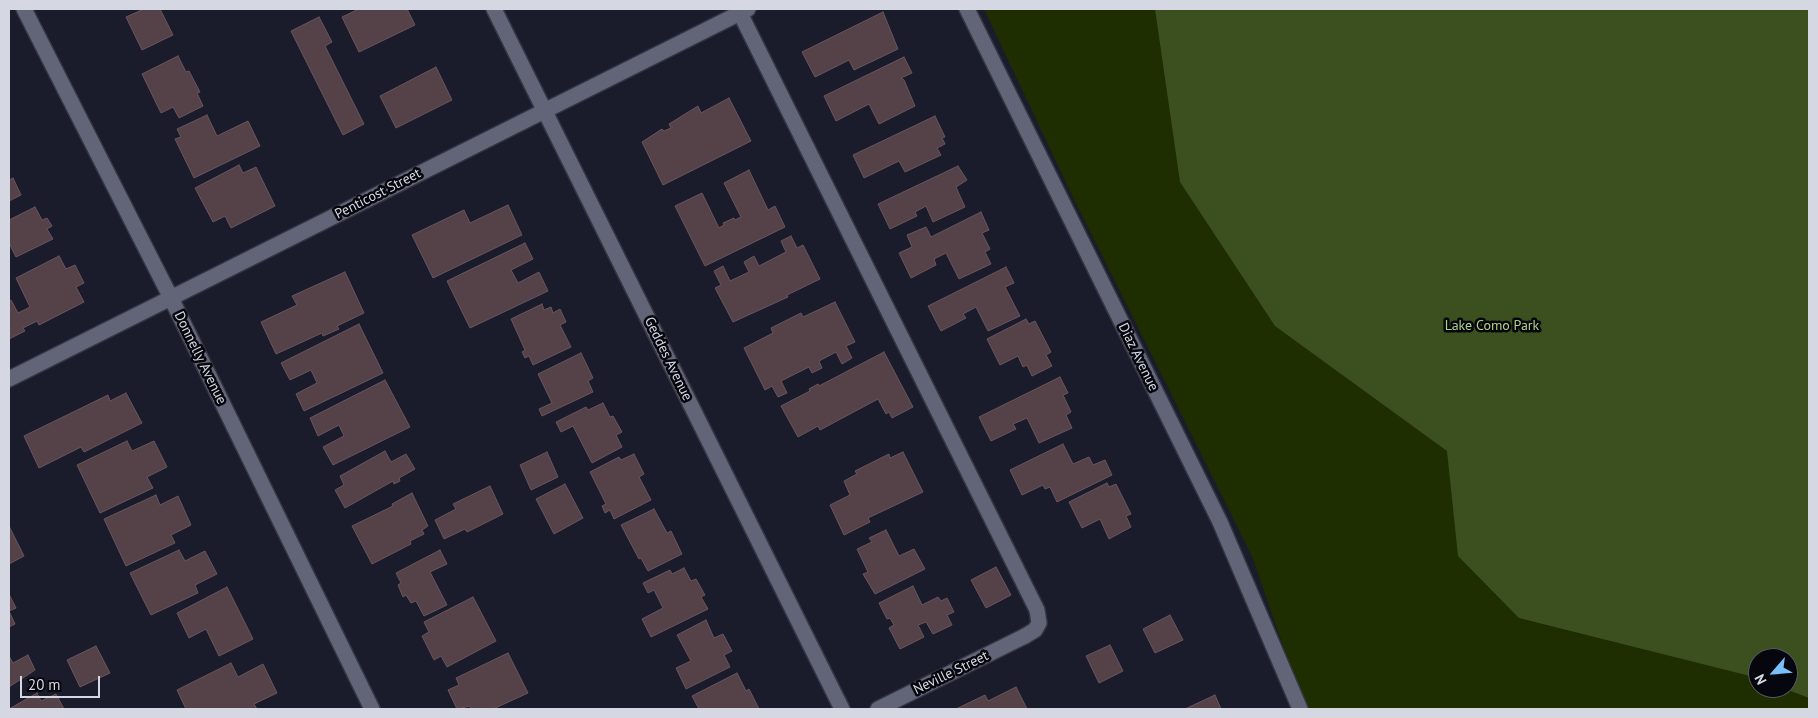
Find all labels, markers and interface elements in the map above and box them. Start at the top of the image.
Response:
street label: Penticost Street [332,165,424,223]
street label: Donnelly Avenue [170,309,230,407]
street label: Geddes Avenue [640,314,696,404]
park label: Lake Como Park [1445,318,1539,334]
street label: Diaz Avenue [1114,320,1162,394]
street label: Neville Street [911,648,991,698]
north arrow [1748,648,1798,698]
scale bar [22,666,102,698]
text: N [1750,671,1771,688]
text: 20 m [28,675,61,694]

